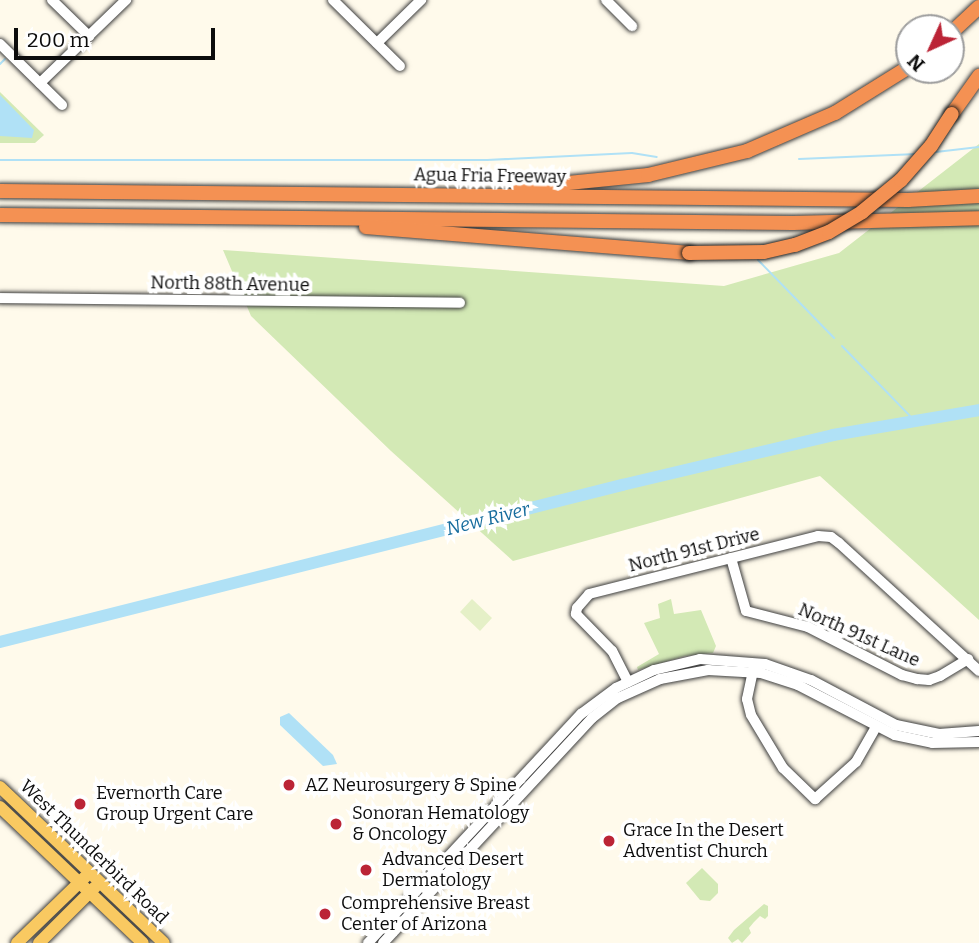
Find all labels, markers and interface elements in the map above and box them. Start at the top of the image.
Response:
scale bar [18,14,219,58]
north arrow [895,14,965,84]
text: 200 m [27,27,90,53]
text: N [903,49,930,76]
street label: Agua Fria Freeway [414,164,566,188]
street label: North 88th Avenue [150,272,310,296]
water label: New River [444,498,532,540]
street label: North 91st Drive [626,523,762,577]
street label: North 91st Lane [795,599,923,671]
place label: AZ Neurosurgery & Spine [305,774,517,796]
marker: AZ Neurosurgery & Spine [279,775,299,795]
street label: West Thunderbird Road [15,776,173,928]
place label: Evernorth Care Group Urgent Care [96,783,253,826]
marker: Evernorth Care Group Urgent Care [70,794,90,814]
place label: Sonoran Hematology & Oncology [352,803,529,846]
marker: Sonoran Hematology & Oncology [326,814,346,834]
place label: Grace In the Desert Adventist Church [623,820,784,862]
marker: Grace In the Desert Adventist Church [601,833,617,849]
place label: Advanced Desert Dermatology [382,849,524,892]
marker: Advanced Desert Dermatology [356,860,376,880]
place label: Comprehensive Breast Center of Arizona [341,893,530,936]
marker: Comprehensive Breast Center of Arizona [315,904,335,924]

